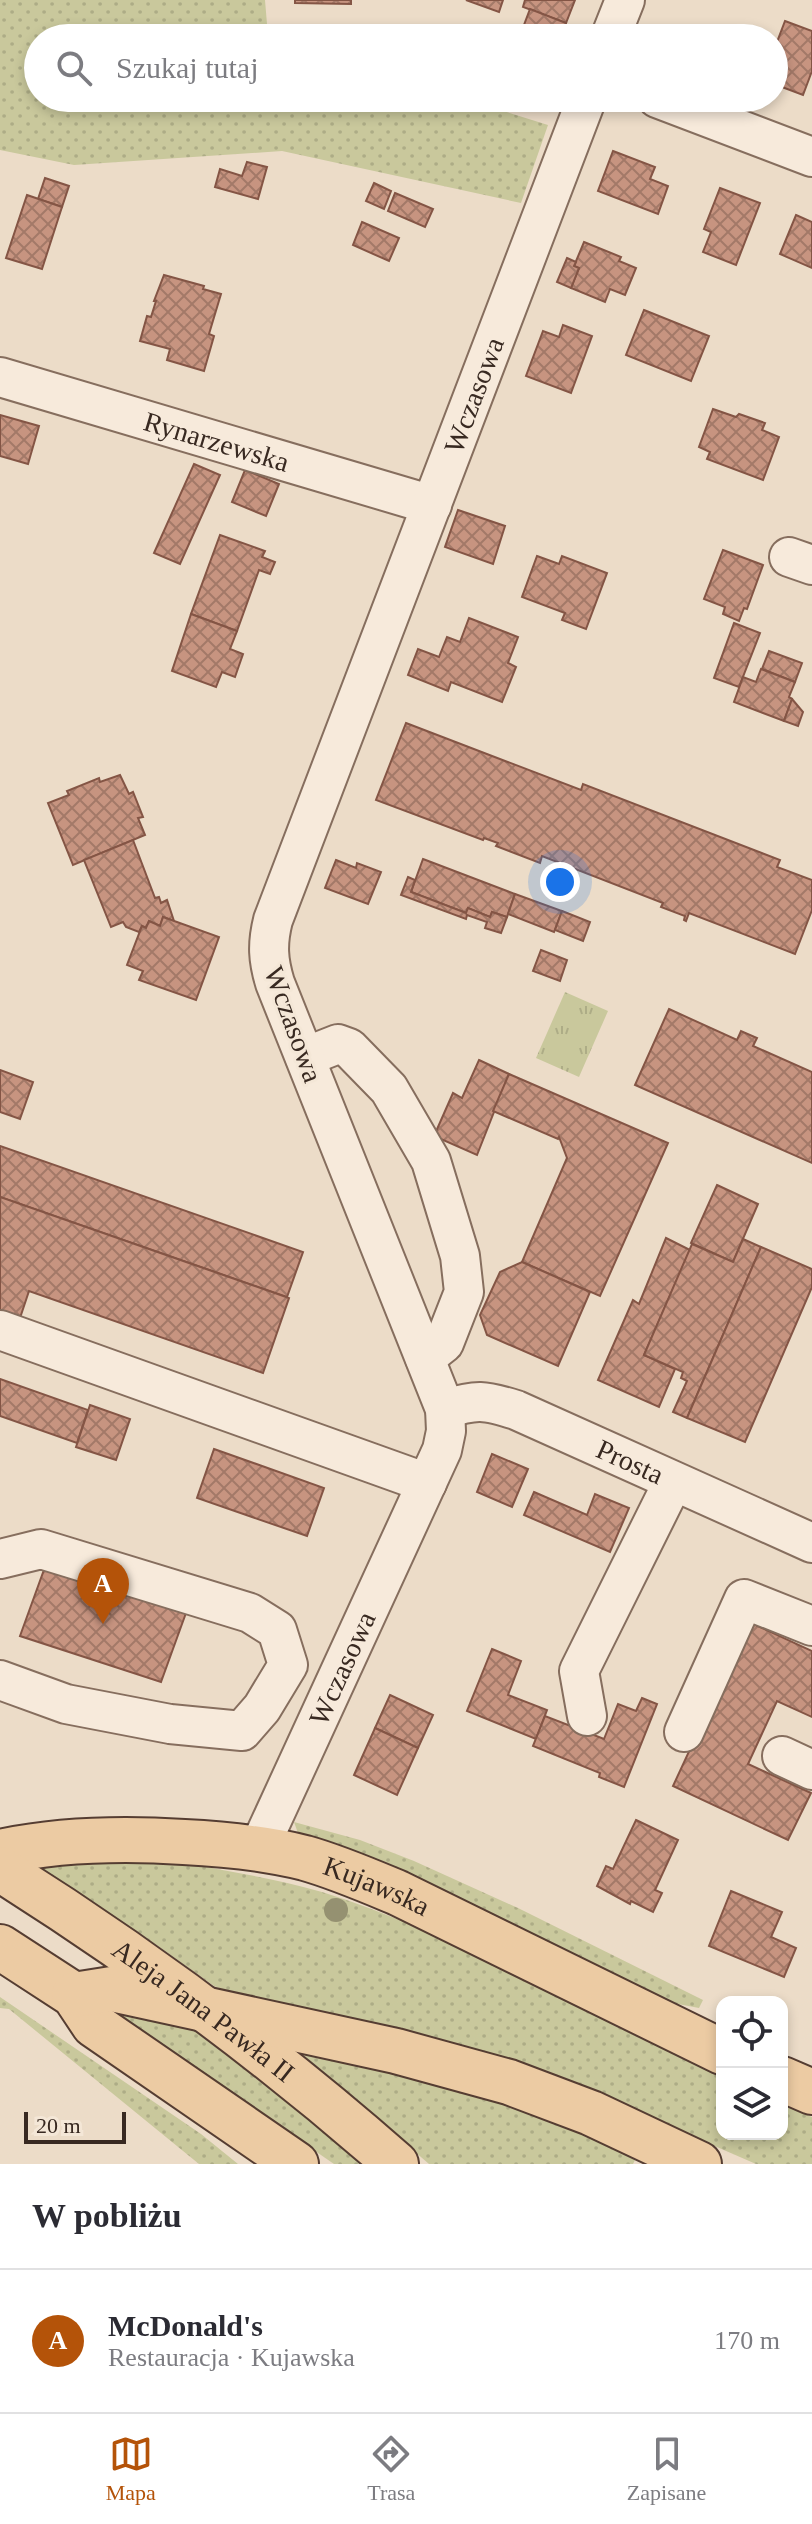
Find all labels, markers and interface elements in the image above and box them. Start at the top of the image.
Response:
search box [24,24,788,112]
icon: search [52,46,96,90]
text: Szukaj tutaj [116,51,258,84]
street label: Wczasowa [438,333,510,457]
street label: Rynarzewska [140,406,293,478]
your location [540,862,580,902]
street label: Wczasowa [258,962,329,1087]
street label: Prosta [592,1433,669,1490]
pin: A [77,1558,129,1624]
street label: Wczasowa [303,1606,382,1730]
street label: Kujawska [320,1850,435,1922]
street label: Aleja Jana Pawła II [107,1933,300,2088]
map controls [716,1996,788,2140]
button: locate [716,1996,788,2068]
button: layers [716,2068,788,2140]
scale bar [24,2108,126,2144]
text: 20 m [36,2113,81,2138]
text: W pobliżu [32,2197,182,2234]
text: McDonald's [108,2309,263,2342]
text: A [49,2326,67,2355]
text: 170 m [714,2326,780,2355]
text: Restauracja · Kujawska [108,2343,355,2372]
tab: Mapa [106,2432,156,2506]
tab: Trasa [367,2432,415,2506]
tab: Zapisane [627,2432,706,2506]

